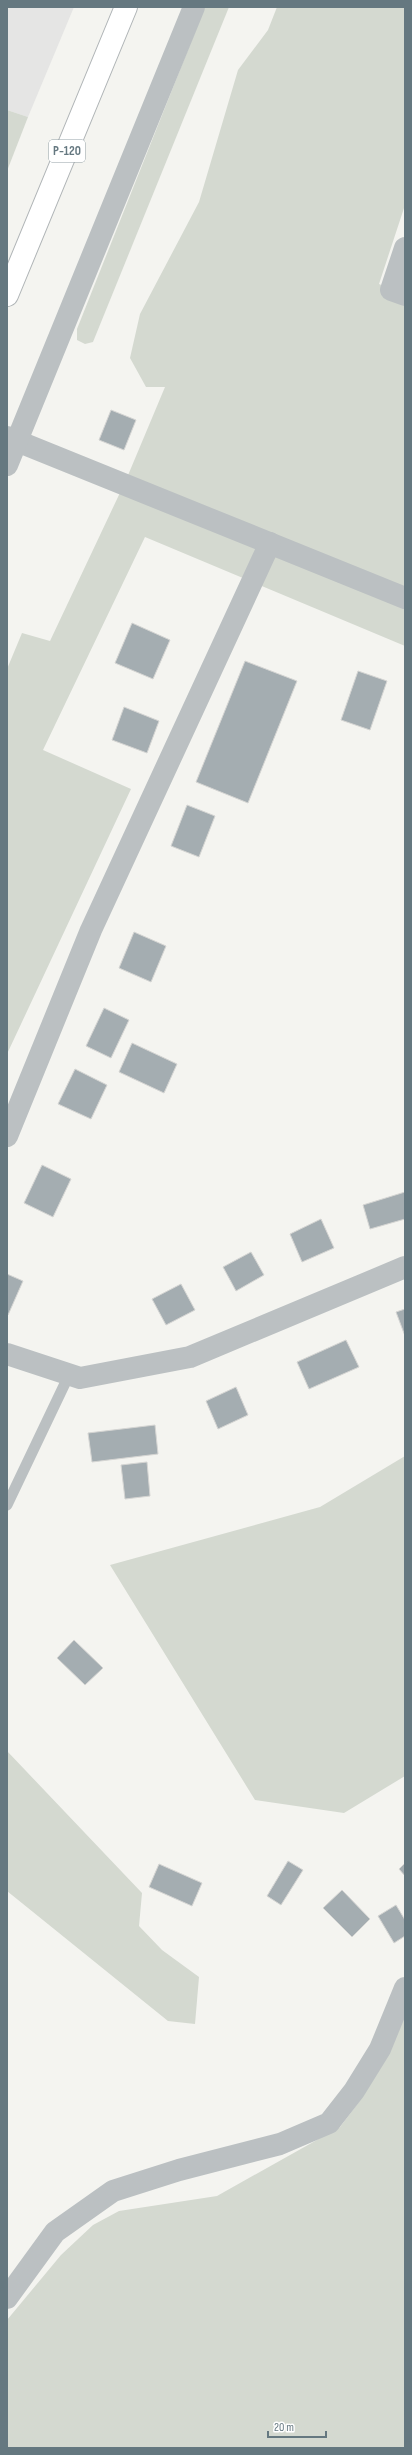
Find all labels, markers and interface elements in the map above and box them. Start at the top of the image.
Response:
road number: Р-120 [49,140,85,162]
scale bar [268,2413,326,2439]
text: 20 m [274,2420,294,2435]

